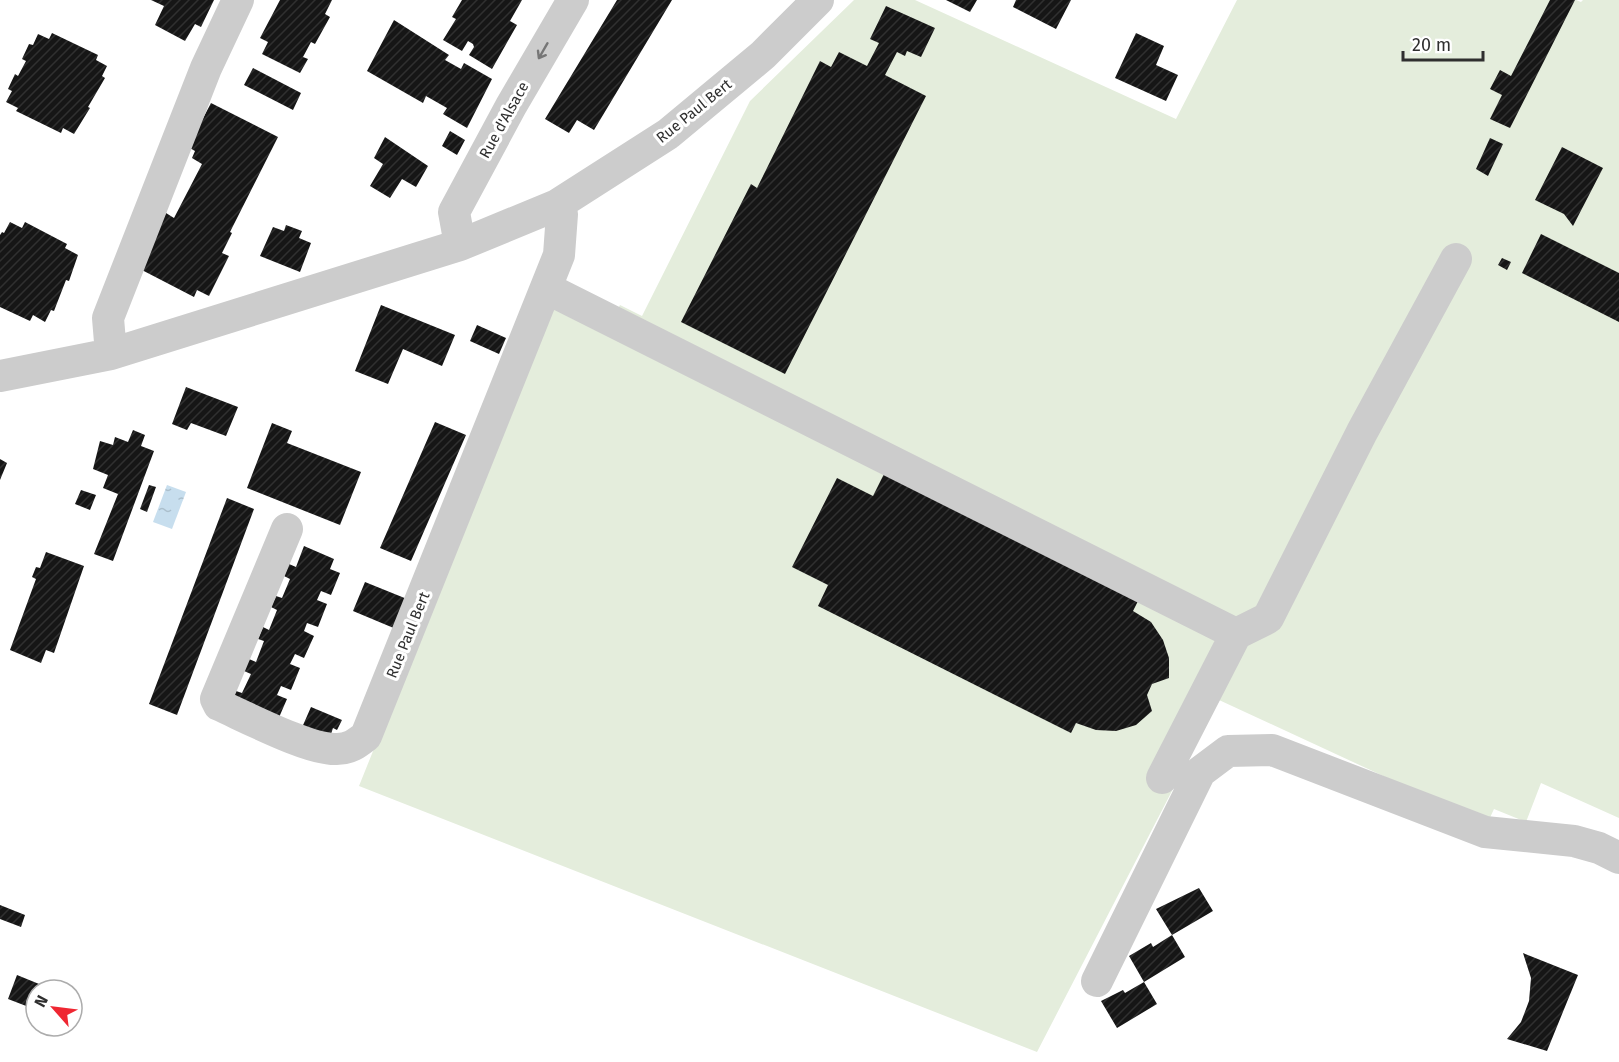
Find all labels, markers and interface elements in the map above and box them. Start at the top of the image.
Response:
scale bar [1403,24,1482,62]
text: 20 m [1412,34,1451,56]
one-way arrow [537,42,549,59]
street label: Rue Paul Bert [653,75,736,147]
street label: Rue d'Alsace [476,79,532,161]
street label: Rue Paul Bert [382,589,434,681]
north arrow [24,978,84,1038]
text: N [30,992,52,1010]

